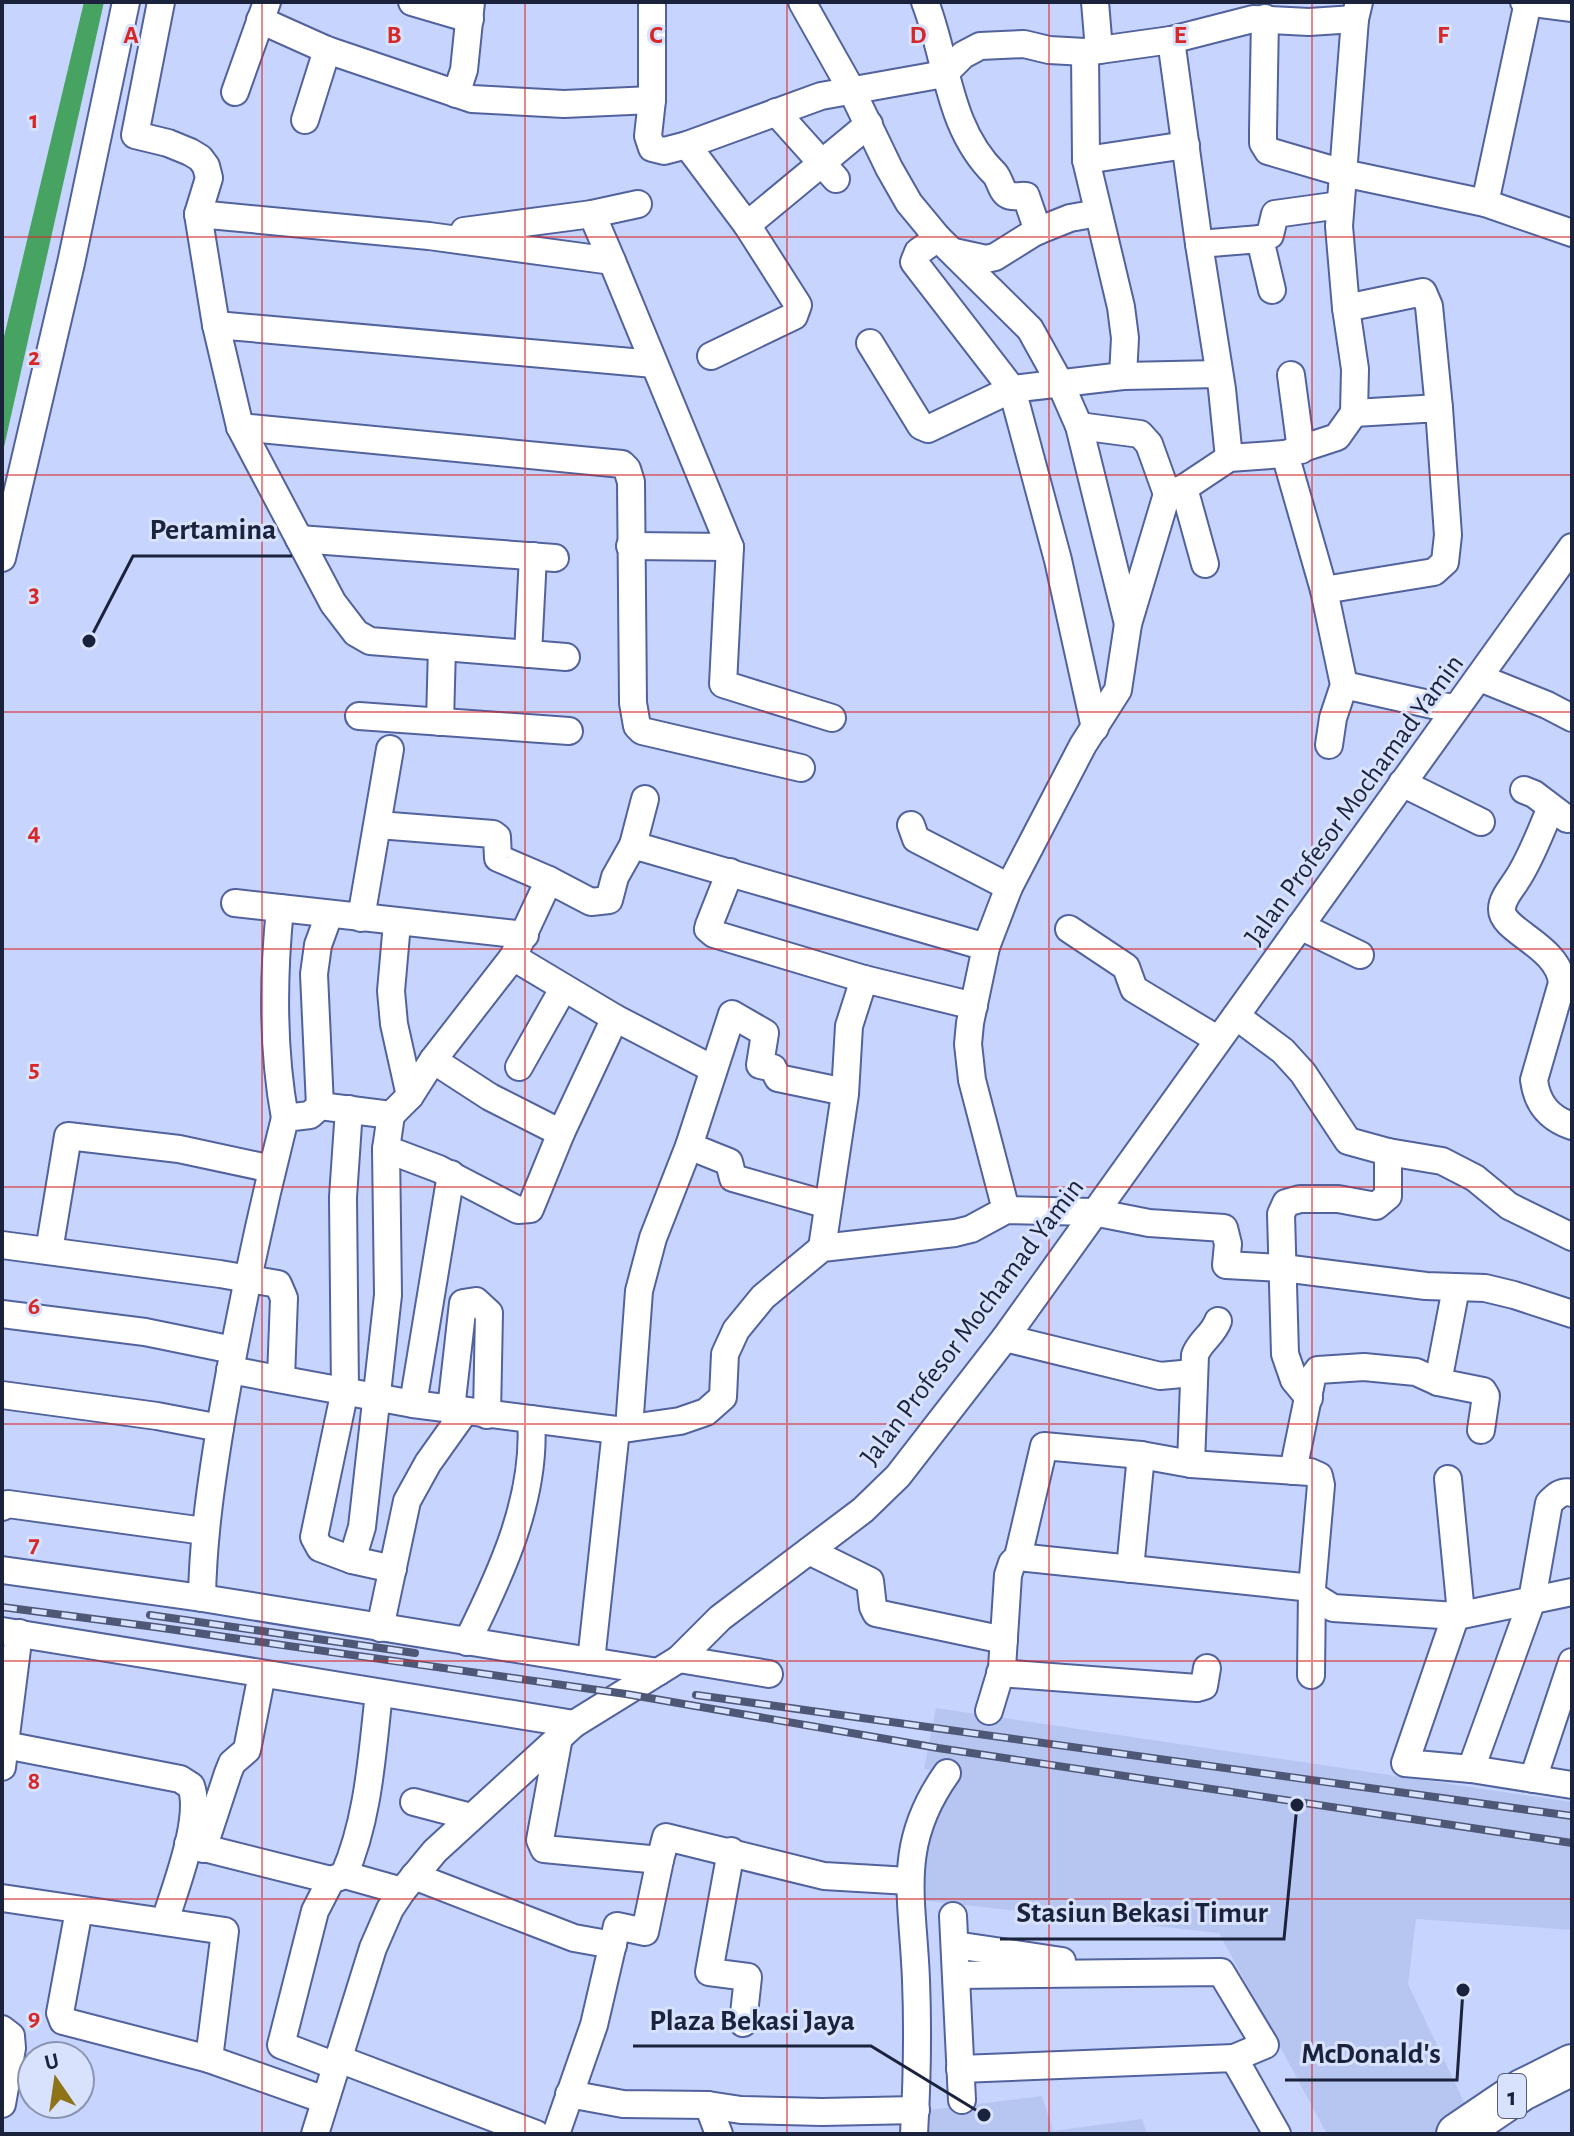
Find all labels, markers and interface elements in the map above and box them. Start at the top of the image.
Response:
text: A [123,22,139,48]
text: B [386,22,402,48]
text: C [649,22,663,48]
text: D [909,22,927,48]
text: E [1173,22,1187,48]
text: F [1437,22,1450,48]
text: 1 [29,107,39,133]
text: 2 [28,344,40,370]
callout: Pertamina [133,502,292,556]
text: Pertamina [149,515,277,545]
text: 3 [28,581,40,607]
street label: Jalan Profesor Mochamad Yamin [1240,650,1469,951]
text: 4 [27,819,41,845]
text: 5 [28,1056,40,1082]
street label: Jalan Profesor Mochamad Yamin [856,1173,1090,1471]
text: 6 [28,1293,40,1319]
text: 7 [28,1531,40,1557]
text: 8 [28,1768,40,1794]
callout: Stasiun Bekasi Timur [1000,1885,1284,1939]
text: Stasiun Bekasi Timur [1016,1898,1268,1928]
callout: Plaza Bekasi Jaya [633,1992,871,2046]
text: 9 [28,2005,40,2031]
text: Plaza Bekasi Jaya [649,2006,855,2036]
callout: McDonald's [1285,2026,1457,2080]
text: McDonald's [1301,2039,1441,2069]
north arrow [16,2040,96,2120]
text: U [42,2049,61,2074]
road number: 1 [1498,2074,1526,2118]

